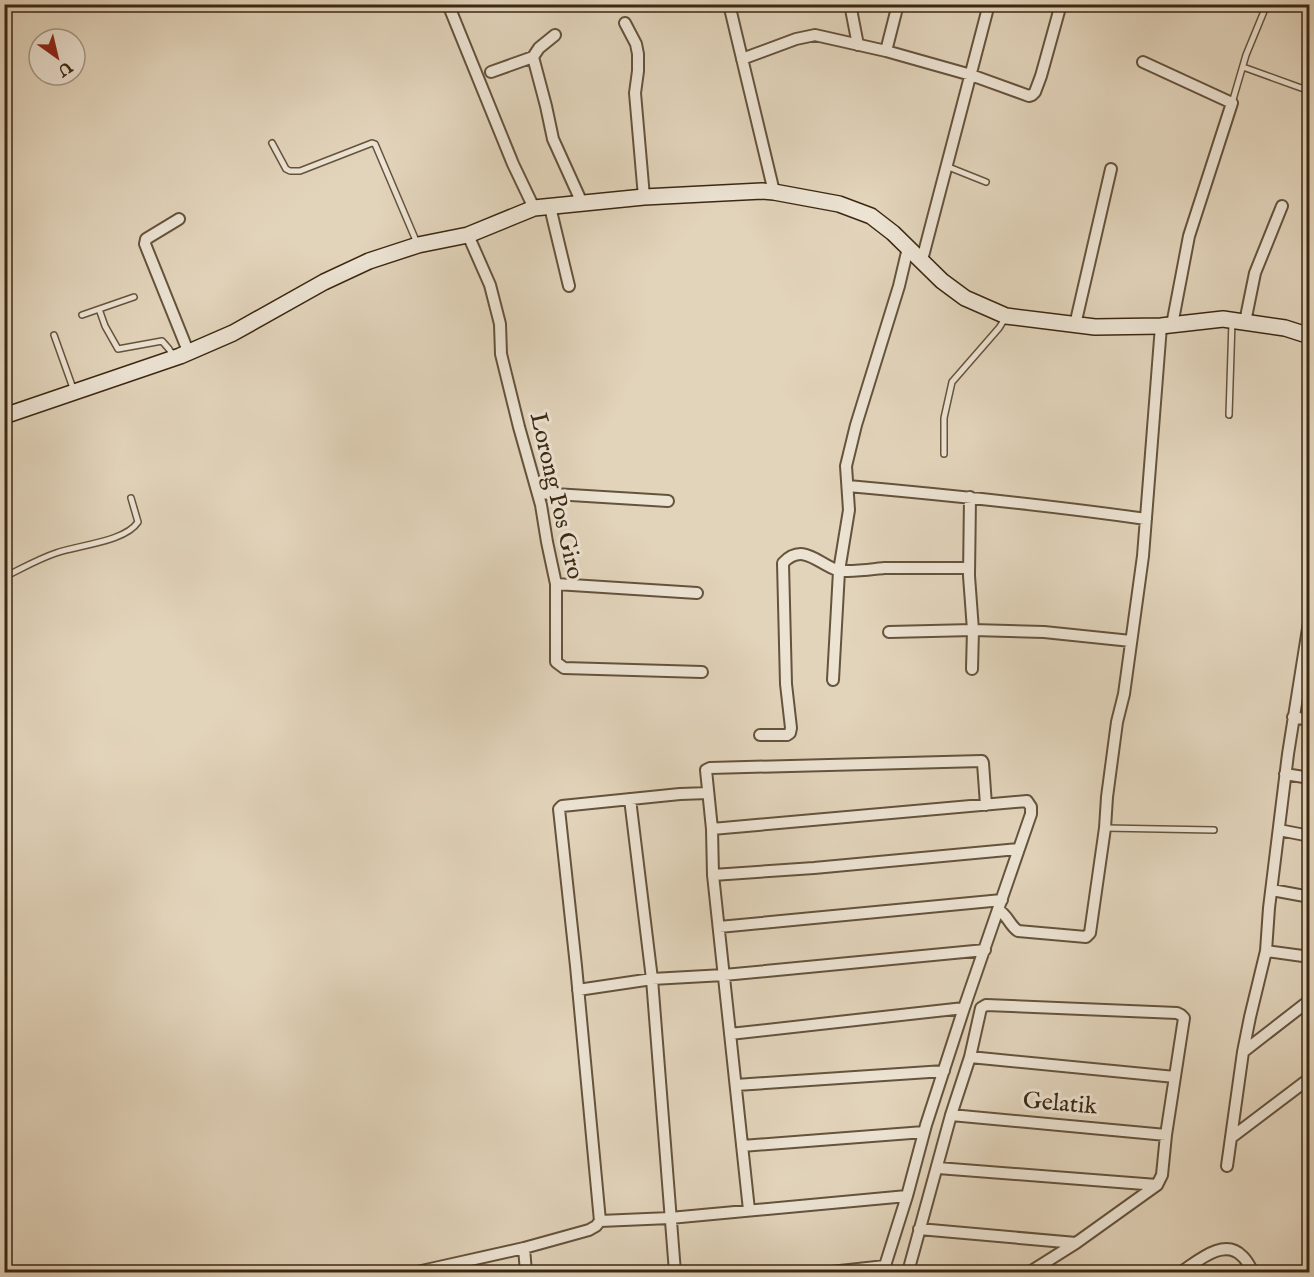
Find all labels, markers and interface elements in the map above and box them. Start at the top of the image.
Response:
north arrow [27,27,87,87]
text: U [53,55,76,80]
street label: Lorong Pos Giro [522,410,590,582]
street label: Gelatik [1022,1085,1099,1123]

